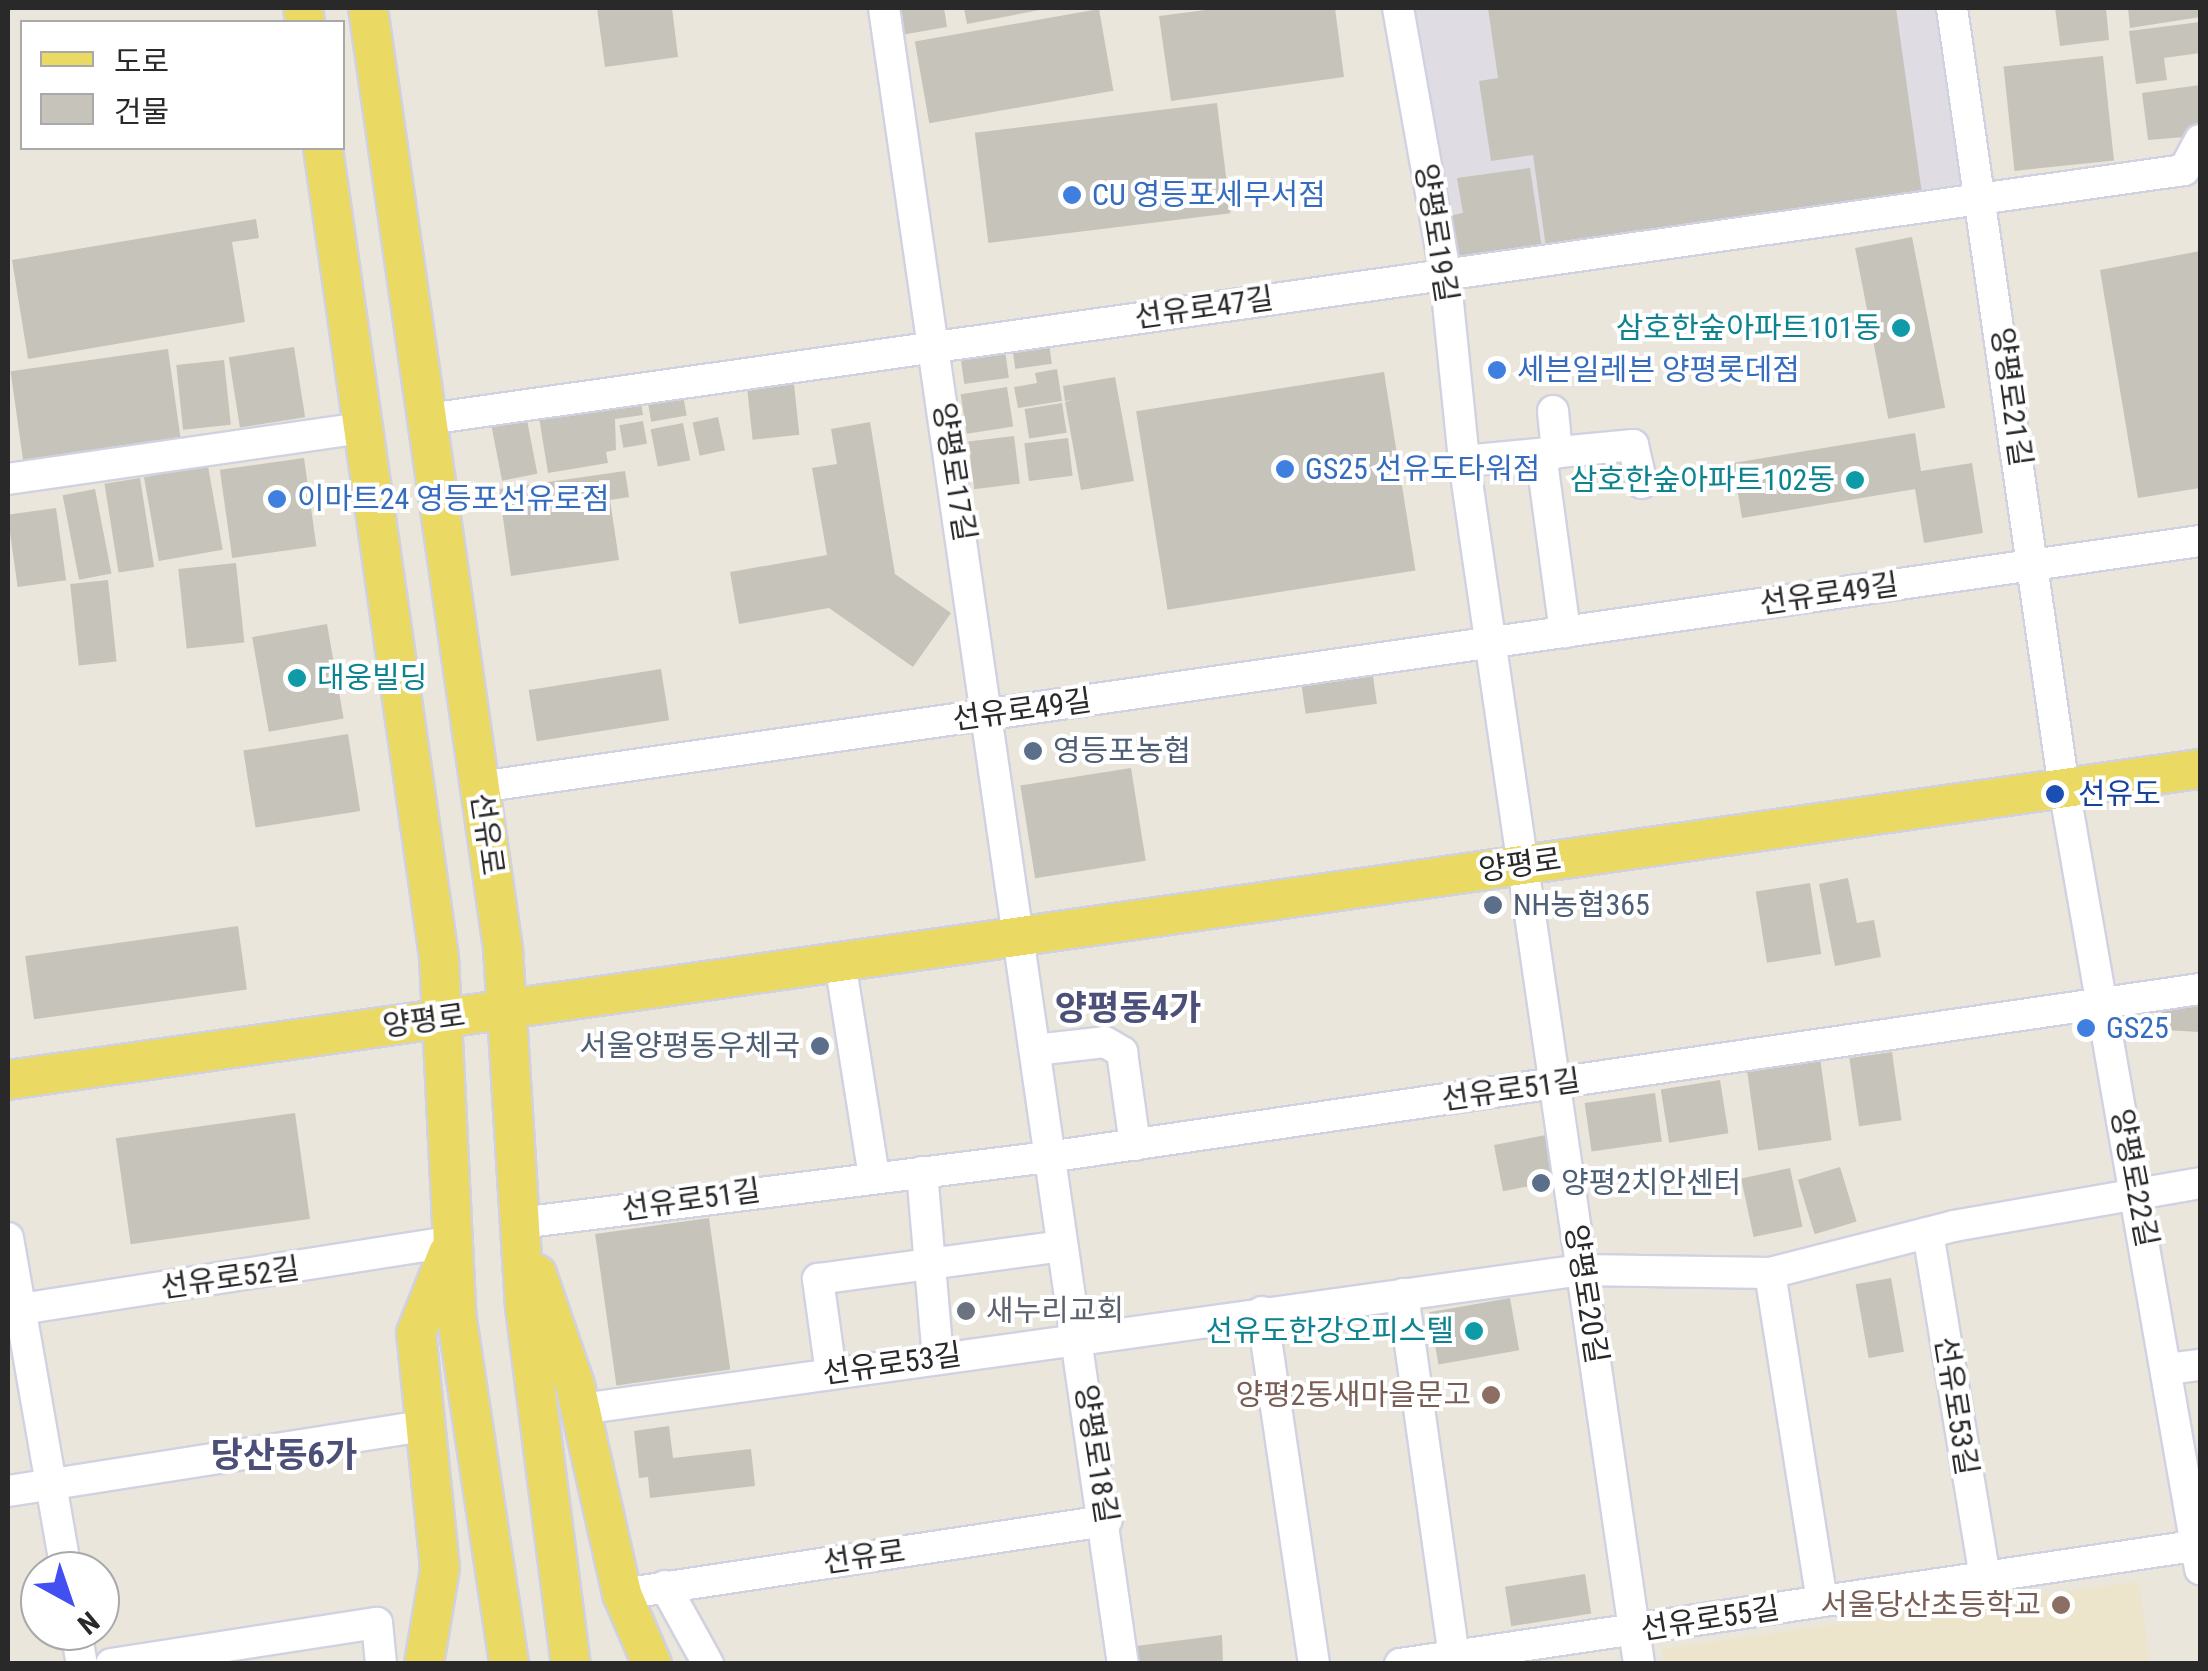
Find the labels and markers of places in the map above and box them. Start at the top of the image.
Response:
place label: CU 영등포세무서점 [1092,177,1326,213]
marker: CU 영등포세무서점 [1061,184,1083,206]
place label: 삼호한숲아파트101동 [1616,310,1881,346]
marker: 삼호한숲아파트101동 [1890,317,1912,339]
place label: 세븐일레븐 양평롯데점 [1517,352,1800,388]
marker: 세븐일레븐 양평롯데점 [1486,359,1508,381]
place label: GS25 선유도타워점 [1305,451,1540,487]
marker: GS25 선유도타워점 [1274,458,1296,480]
place label: 삼호한숲아파트102동 [1570,462,1835,498]
marker: 삼호한숲아파트102동 [1844,469,1866,491]
place label: 이마트24 영등포선유로점 [297,481,610,517]
marker: 이마트24 영등포선유로점 [266,488,288,510]
place label: 대웅빌딩 [317,660,427,696]
marker: 대웅빌딩 [286,667,308,689]
place label: 영등포농협 [1053,733,1191,769]
marker: 영등포농협 [1022,740,1044,762]
place label: 선유도 [2078,776,2161,812]
marker: 선유도 [2042,781,2068,807]
place label: NH농협365 [1513,887,1650,923]
marker: NH농협365 [1482,894,1504,916]
place label: GS25 [2106,1010,2169,1046]
marker: GS25 [2075,1017,2097,1039]
place label: 서울양평동우체국 [579,1028,800,1064]
marker: 서울양평동우체국 [809,1035,831,1057]
place label: 양평2치안센터 [1561,1165,1741,1201]
marker: 양평2치안센터 [1530,1172,1552,1194]
place label: 새누리교회 [986,1293,1124,1329]
marker: 새누리교회 [955,1300,977,1322]
place label: 선유도한강오피스텔 [1206,1313,1454,1349]
marker: 선유도한강오피스텔 [1463,1320,1485,1342]
place label: 양평2동새마을문고 [1235,1377,1471,1413]
marker: 양평2동새마을문고 [1480,1384,1502,1406]
place label: 서울당산초등학교 [1820,1587,2041,1623]
marker: 서울당산초등학교 [2050,1594,2072,1616]

